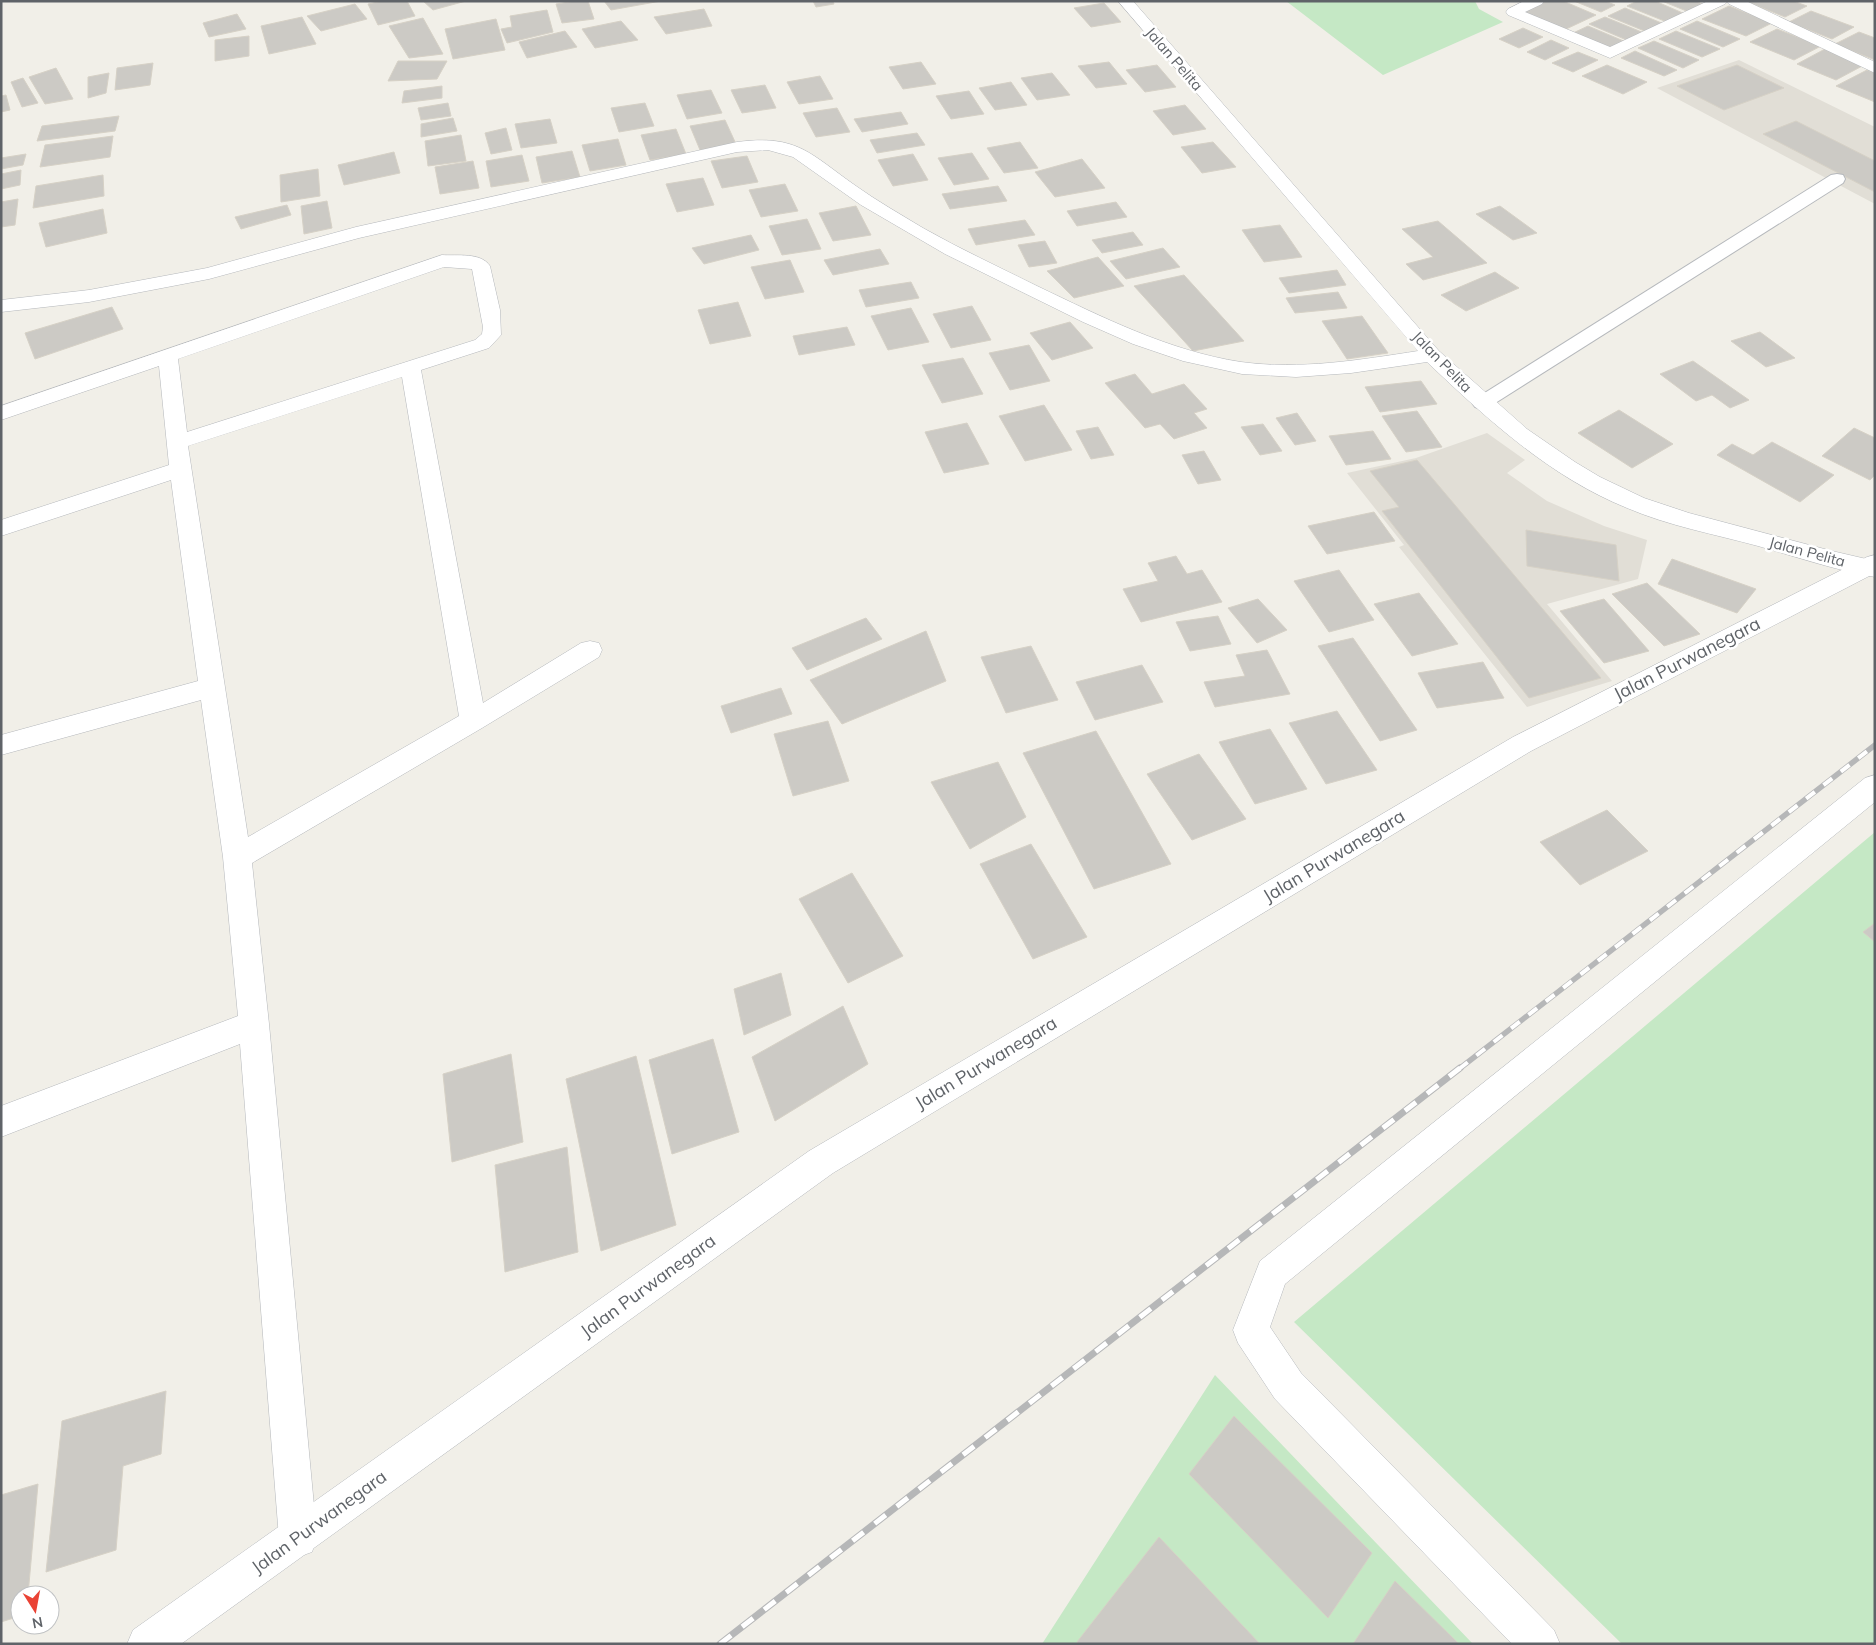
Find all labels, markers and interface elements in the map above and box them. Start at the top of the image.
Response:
street label: Jalan Pelita [1142,23,1207,94]
street label: Jalan Pelita [1408,327,1476,396]
street label: Jalan Pelita [1767,532,1847,571]
street label: Jalan Purwanegara [1610,612,1764,705]
street label: Jalan Purwanegara [1259,804,1409,907]
street label: Jalan Purwanegara [911,1011,1061,1114]
street label: Jalan Purwanegara [576,1229,720,1342]
street label: Jalan Purwanegara [247,1465,391,1578]
north arrow [10,1585,60,1635]
text: N [31,1613,44,1633]

